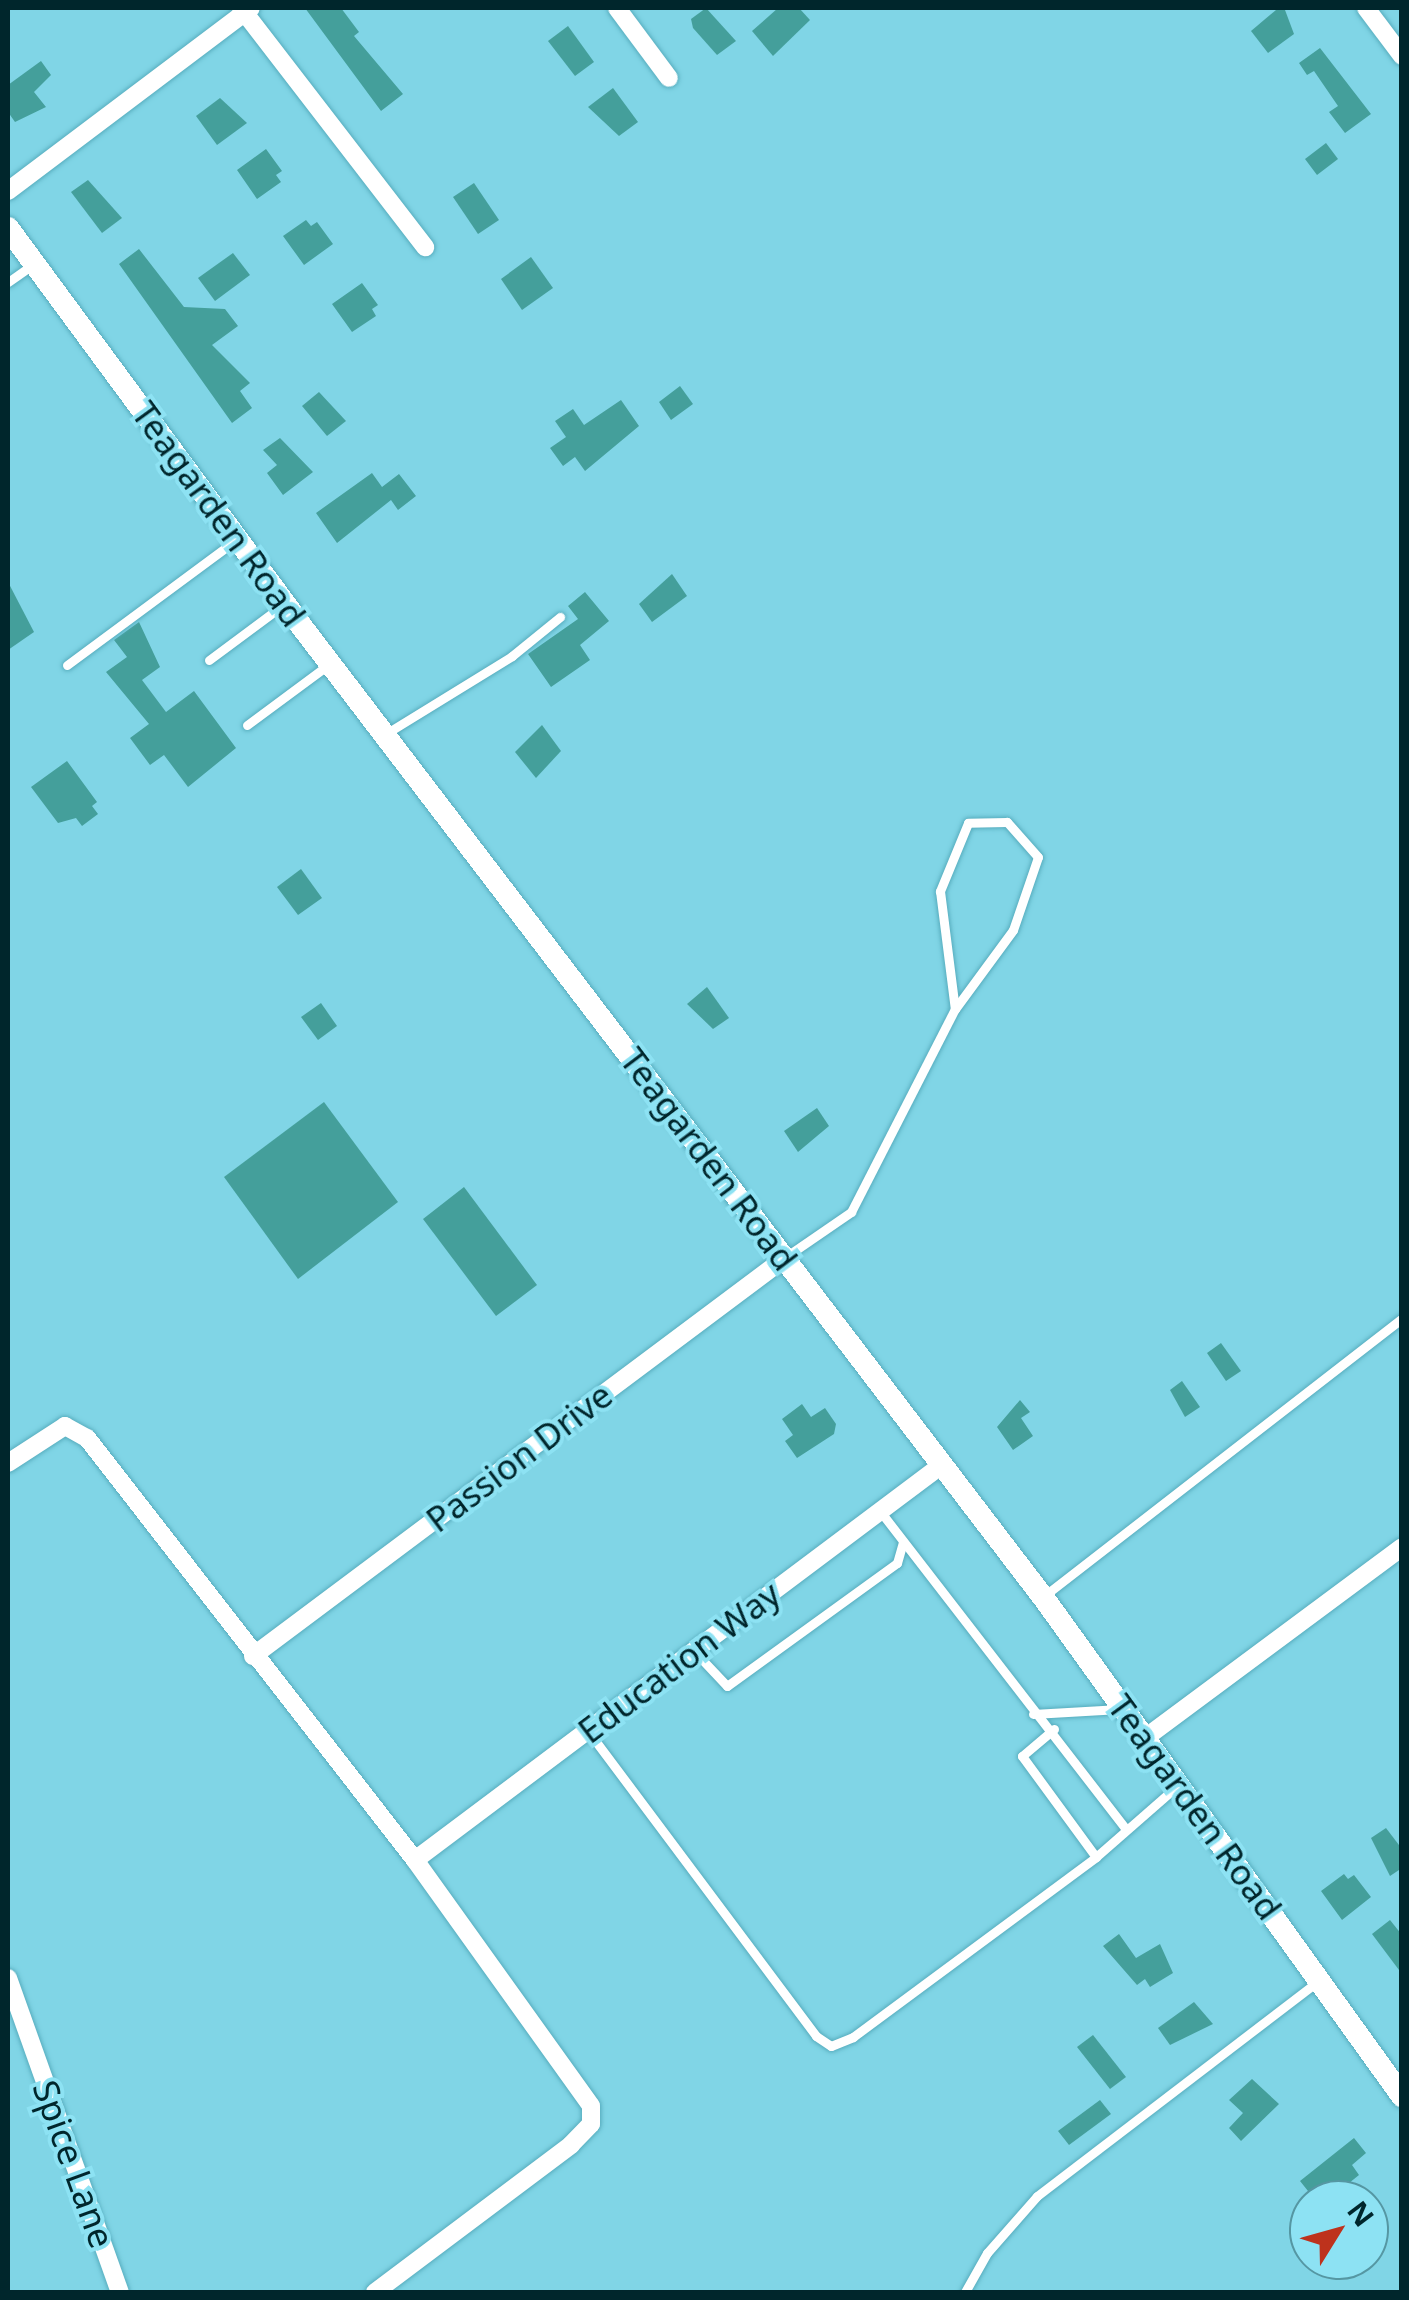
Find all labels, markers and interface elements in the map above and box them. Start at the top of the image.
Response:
street label: Teagarden Road [123,393,315,635]
street label: Teagarden Road [612,1040,806,1278]
street label: Passion Drive [418,1373,620,1541]
street label: Education Way [570,1572,788,1752]
street label: Teagarden Road [1099,1686,1291,1928]
street label: Spice Lane [24,2075,124,2253]
north arrow [1289,2180,1389,2280]
text: N [1339,2193,1383,2234]

